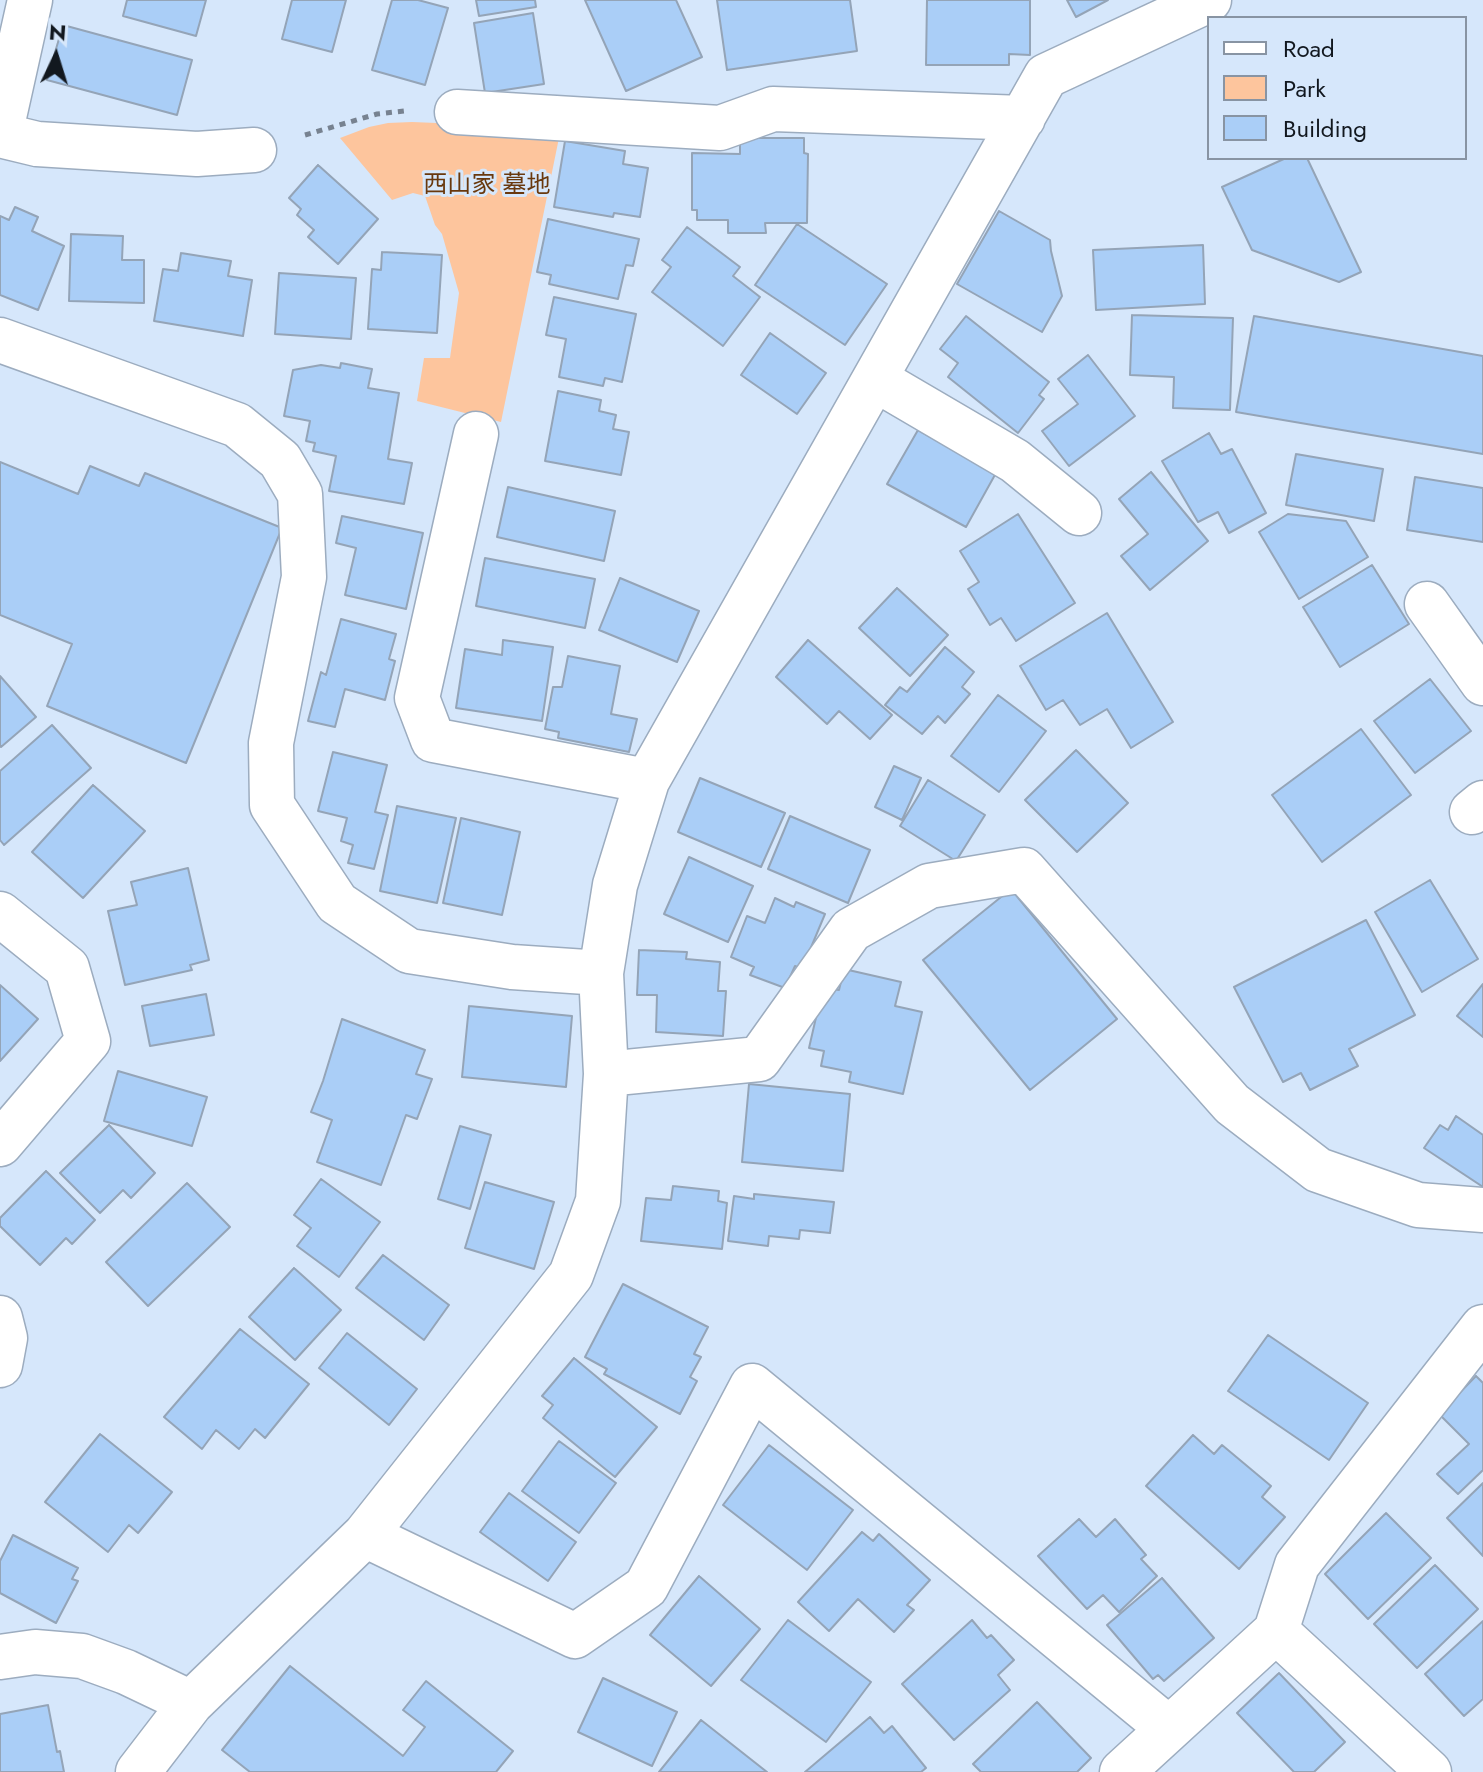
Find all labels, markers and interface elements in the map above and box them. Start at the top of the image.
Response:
text: N [48,15,68,49]
north arrow [16,16,96,96]
legend [1207,16,1467,160]
text: Road [1283,31,1335,66]
text: Park [1283,71,1326,106]
text: Building [1283,111,1367,146]
park label: 西山家 墓地 [423,172,551,200]

